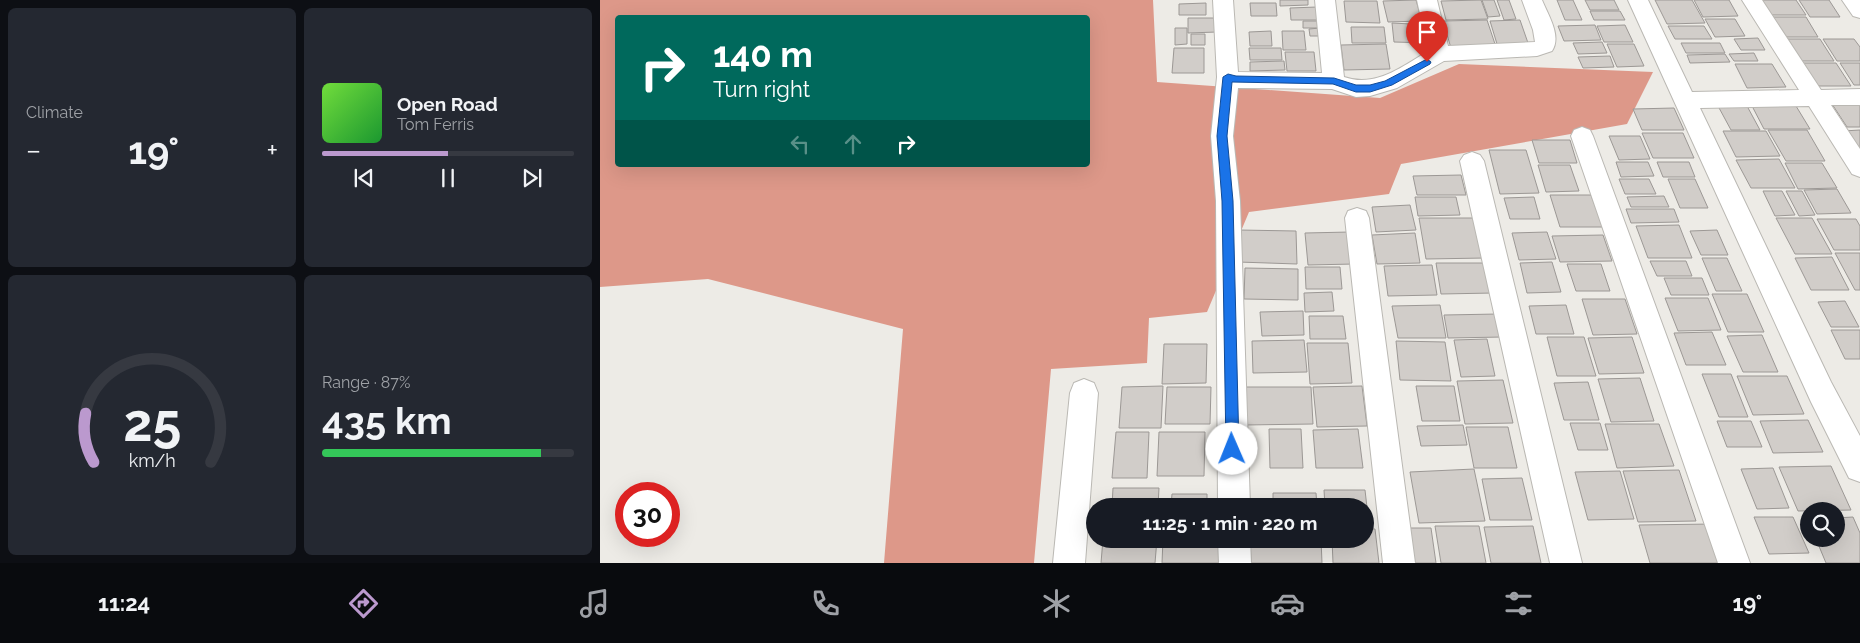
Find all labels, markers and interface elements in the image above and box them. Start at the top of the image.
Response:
pin [1406,11,1448,62]
icon: arrive [1413,18,1441,46]
text: 140 m [713,34,813,75]
icon: right [630,35,695,100]
text: Turn right [713,76,810,102]
text: Open Road [397,93,498,115]
text: Climate [26,103,83,122]
text: Tom Ferris [397,115,474,134]
text: 19° [128,128,179,173]
icon: left [786,130,814,158]
icon: ahead [839,130,867,158]
icon: right [892,130,920,158]
text: − [26,134,41,167]
text: + [266,134,278,167]
icon: previous [350,164,378,192]
icon: pause [434,164,462,192]
icon: next [518,164,546,192]
text: Range · 87% [322,373,410,392]
text: 25 [123,392,181,453]
text: 435 km [322,398,452,443]
position arrow [1205,422,1257,474]
text: km/h [128,450,176,471]
speed limit sign: 30 [615,482,680,547]
map controls [1800,502,1845,547]
button: search [1800,502,1845,547]
text: 11:25 · 1 min · 220 m [1143,512,1317,534]
icon: directions [346,586,381,621]
icon: music [577,586,612,621]
icon: phone [808,586,843,621]
icon: climate [1039,586,1074,621]
icon: car [1270,586,1305,621]
icon: filters [1501,586,1536,621]
text: 11:24 [98,590,150,616]
text: 19° [1732,590,1762,616]

